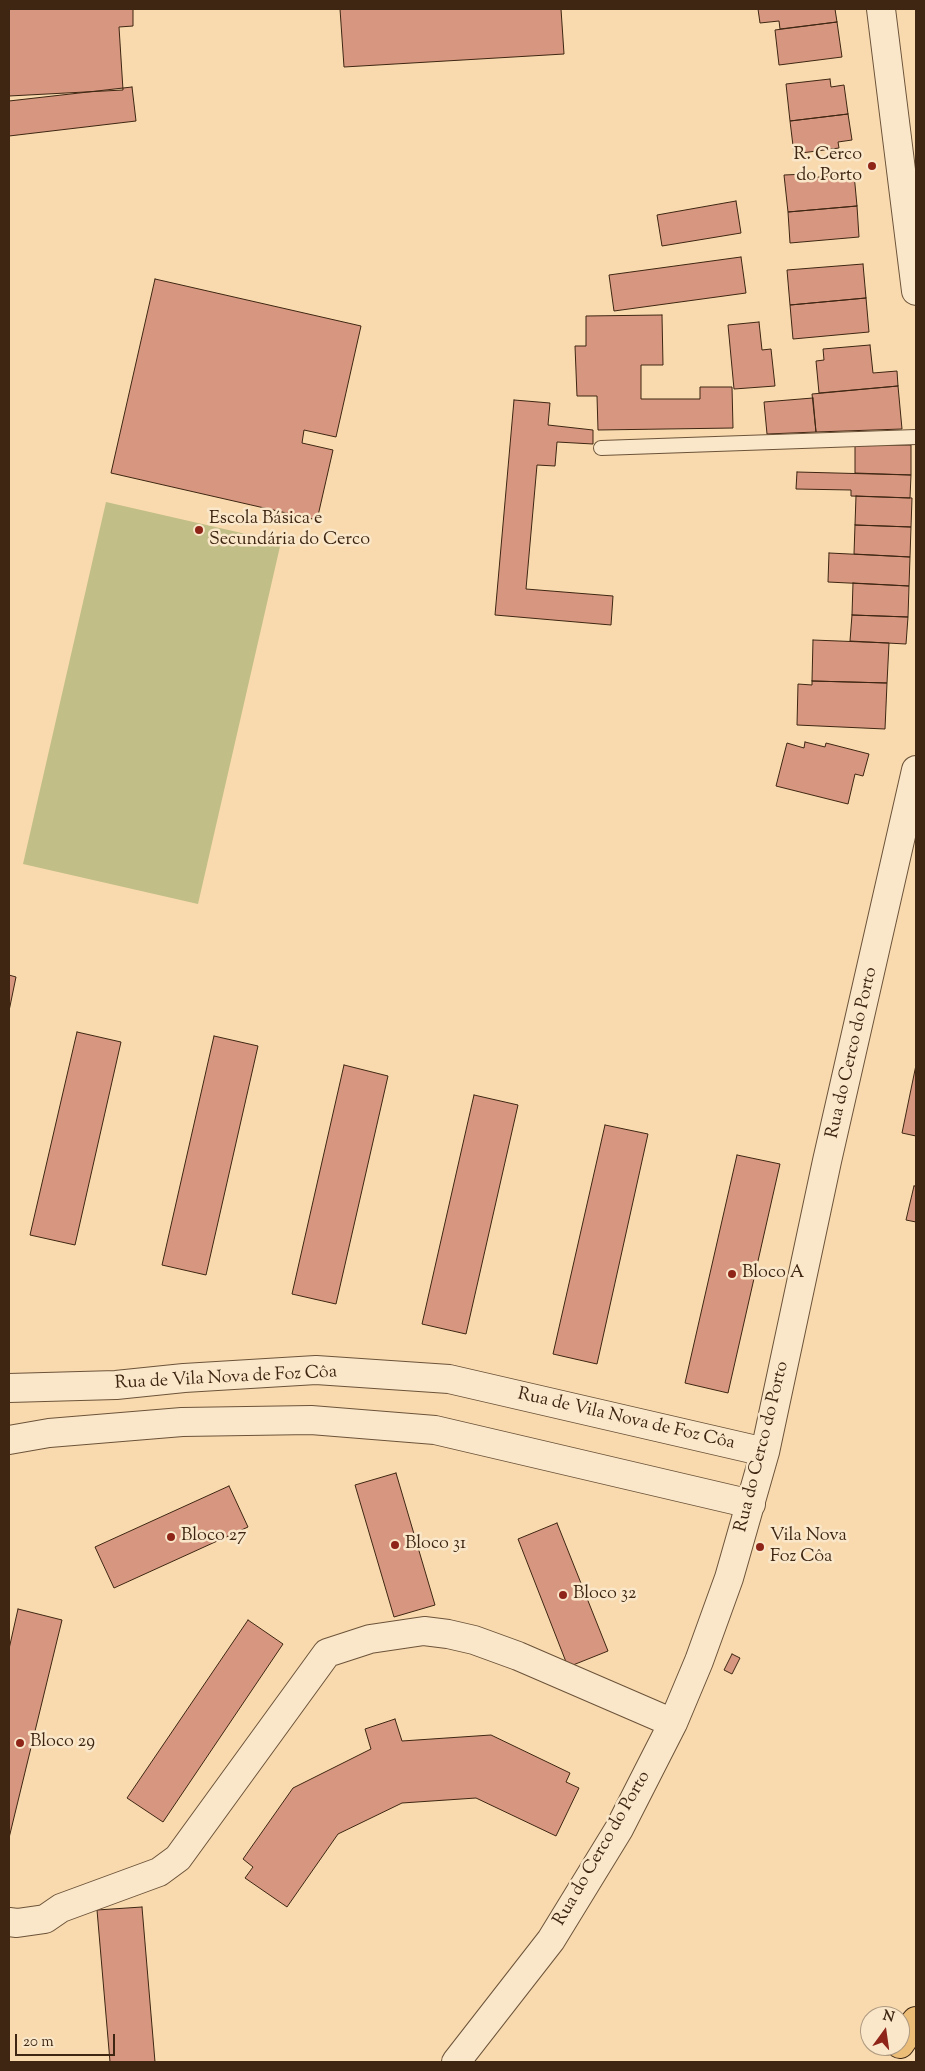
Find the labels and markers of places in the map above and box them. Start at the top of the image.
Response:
place label: R. Cerco do Porto [794,145,862,188]
marker: R. Cerco do Porto [866,160,878,172]
place label: Escola Básica e Secundária do Cerco [209,509,370,552]
marker: Escola Básica e Secundária do Cerco [193,524,205,536]
place label: Bloco A [742,1263,804,1285]
marker: Bloco A [726,1268,738,1280]
place label: Bloco 27 [181,1526,246,1548]
place label: Vila Nova Foz Côa [770,1526,847,1568]
marker: Bloco 27 [165,1531,177,1543]
place label: Bloco 31 [405,1534,466,1556]
marker: Bloco 31 [389,1539,401,1551]
marker: Vila Nova Foz Côa [754,1541,766,1553]
place label: Bloco 32 [573,1584,636,1606]
marker: Bloco 32 [557,1589,569,1601]
place label: Bloco 29 [30,1732,95,1754]
marker: Bloco 29 [14,1737,26,1749]

